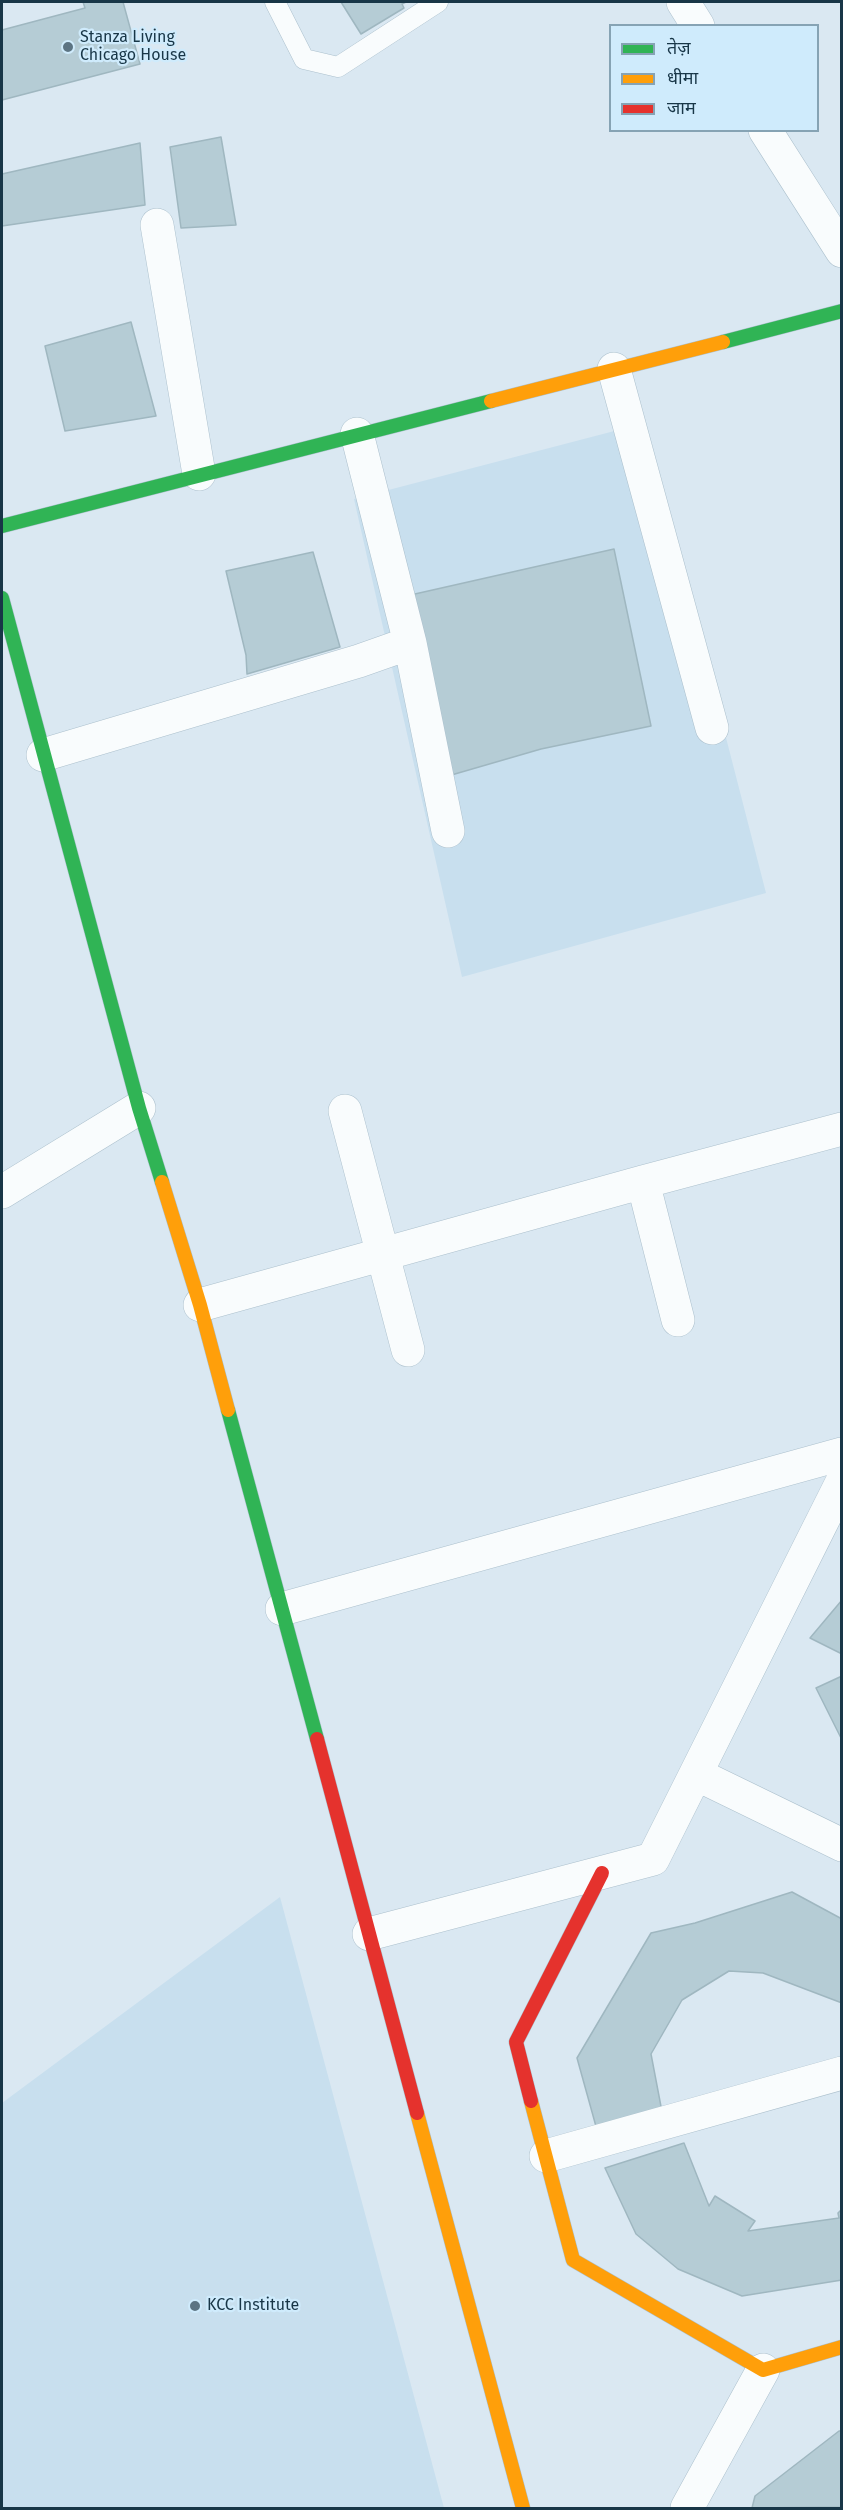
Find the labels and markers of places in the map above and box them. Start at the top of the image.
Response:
place label: Stanza Living Chicago House [80,28,186,66]
marker: Stanza Living Chicago House [61,40,75,54]
place label: KCC Institute [207,2296,299,2316]
marker: KCC Institute [188,2299,202,2313]

